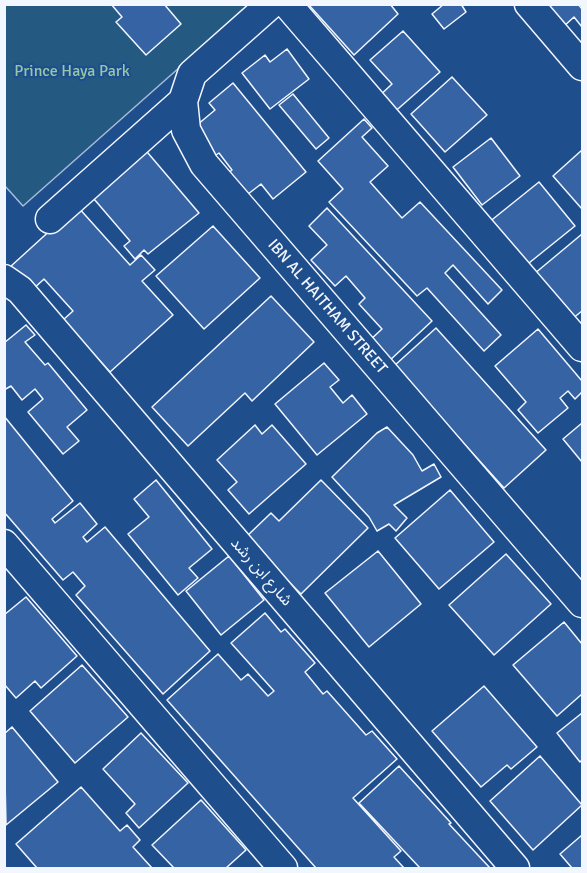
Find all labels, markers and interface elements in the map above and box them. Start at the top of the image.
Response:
park label: Prince Haya Park [14,62,130,82]
street label: IBN AL HAITHAM STREET [263,236,391,378]
street label: شارع ابن رشد [226,534,296,610]

